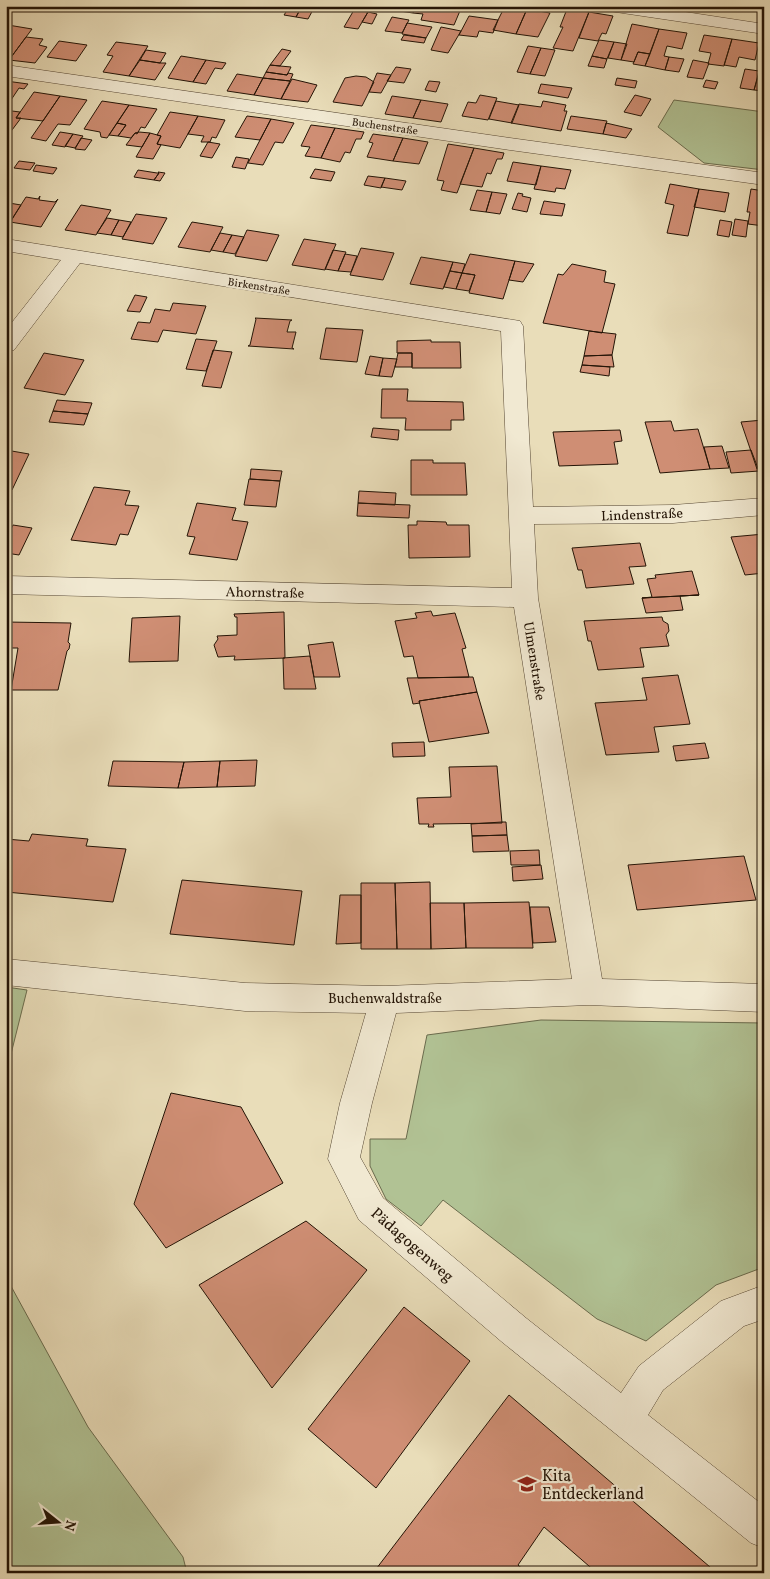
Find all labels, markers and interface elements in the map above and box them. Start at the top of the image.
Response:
street label: Buchenstraße [351,115,419,140]
street label: Birkenstraße [227,275,291,300]
street label: Lindenstraße [601,505,684,526]
street label: Ahornstraße [226,583,305,604]
street label: Ulmenstraße [518,620,549,702]
street label: Buchenwaldstraße [328,990,442,1009]
street label: Pädagogenweg [365,1203,458,1288]
place label: Kita Entdeckerland [542,1466,644,1506]
school or university icon: Kita Entdeckerland [516,1473,538,1495]
north arrow [32,1496,82,1546]
text: N [58,1518,80,1533]

